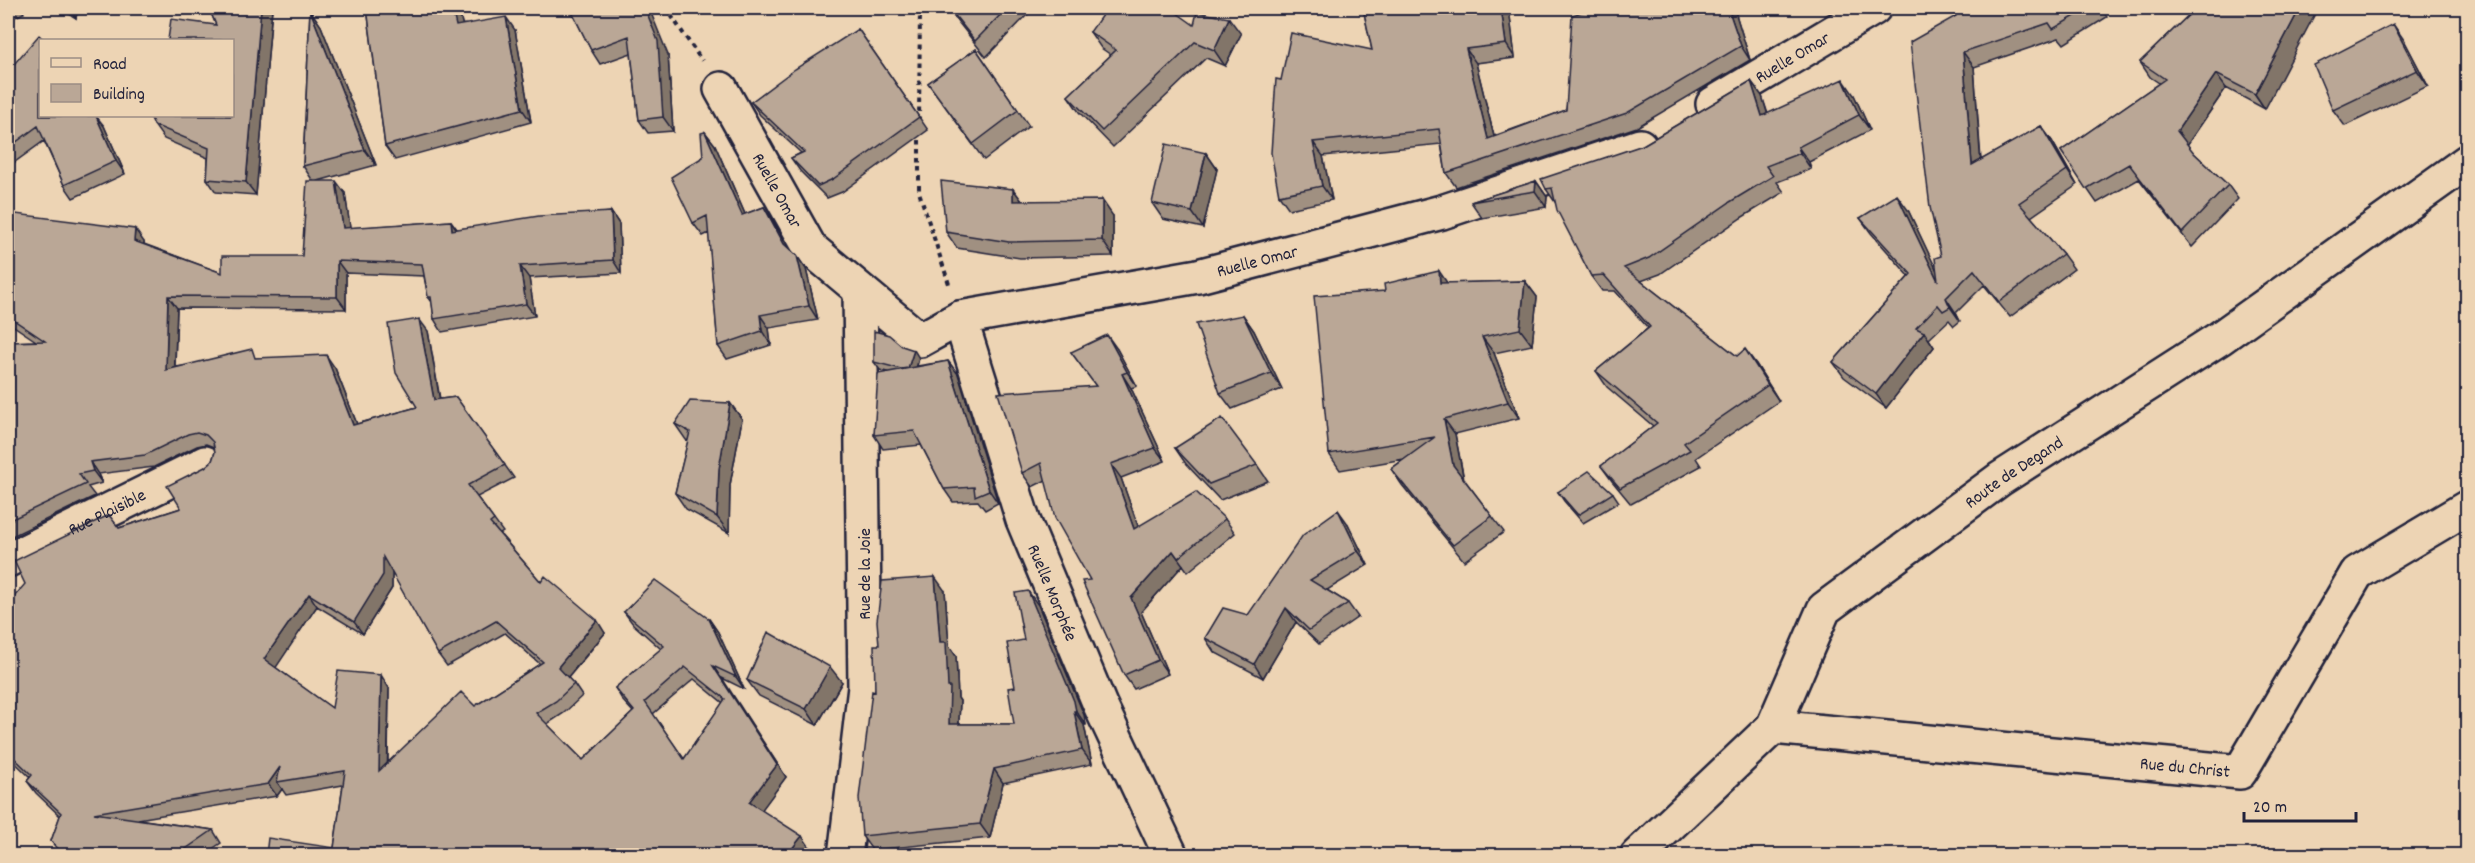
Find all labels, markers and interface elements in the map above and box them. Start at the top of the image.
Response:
street label: Ruelle Omar [1751,27,1836,91]
legend [39,39,234,117]
text: Road [93,53,127,78]
text: Building [93,83,145,108]
street label: Ruelle Omar [744,149,807,234]
street label: Ruelle Omar [1214,240,1301,286]
street label: Route de Degand [1960,432,2069,516]
street label: Rue Plaisible [65,484,151,543]
street label: Rue de la Joie [854,528,879,620]
street label: Ruelle Morphée [1020,541,1082,646]
street label: Rue du Christ [2139,752,2231,786]
scale bar [2244,785,2356,823]
text: 20 m [2253,796,2287,821]

